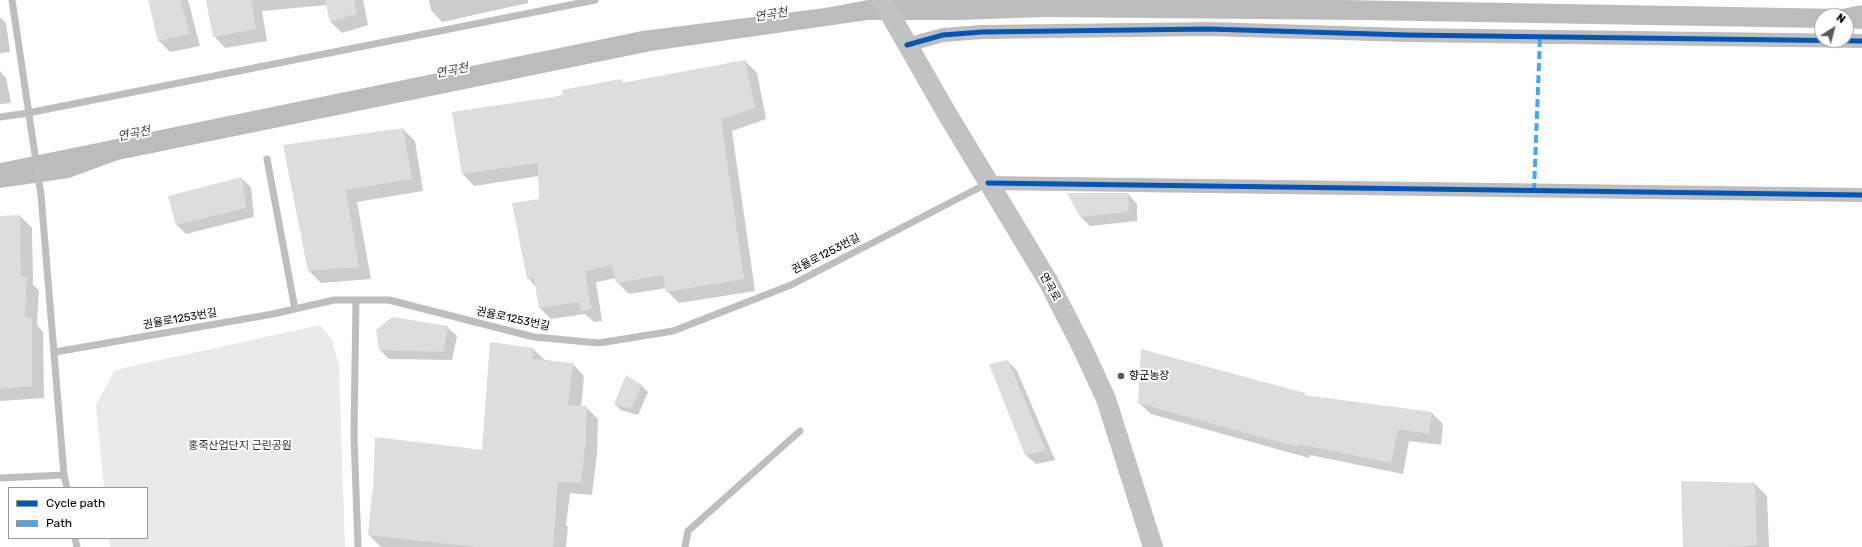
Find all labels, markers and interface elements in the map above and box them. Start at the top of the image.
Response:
water label: 연곡천 [754,5,788,25]
north arrow [1814,8,1854,48]
text: N [1834,11,1848,26]
water label: 연곡천 [434,61,470,81]
water label: 연곡천 [116,124,152,144]
street label: 권율로1253번길 [790,231,862,277]
street label: 연곡로 [1037,271,1063,303]
street label: 권율로1253번길 [475,305,551,333]
street label: 권율로1253번길 [142,306,218,332]
place label: 향군농장 [1129,369,1169,383]
marker: 향군농장 [1116,371,1126,381]
park label: 홍죽산업단지 근린공원 [188,439,292,453]
legend [8,487,148,539]
text: Cycle path [46,496,105,510]
text: Path [46,516,72,530]

